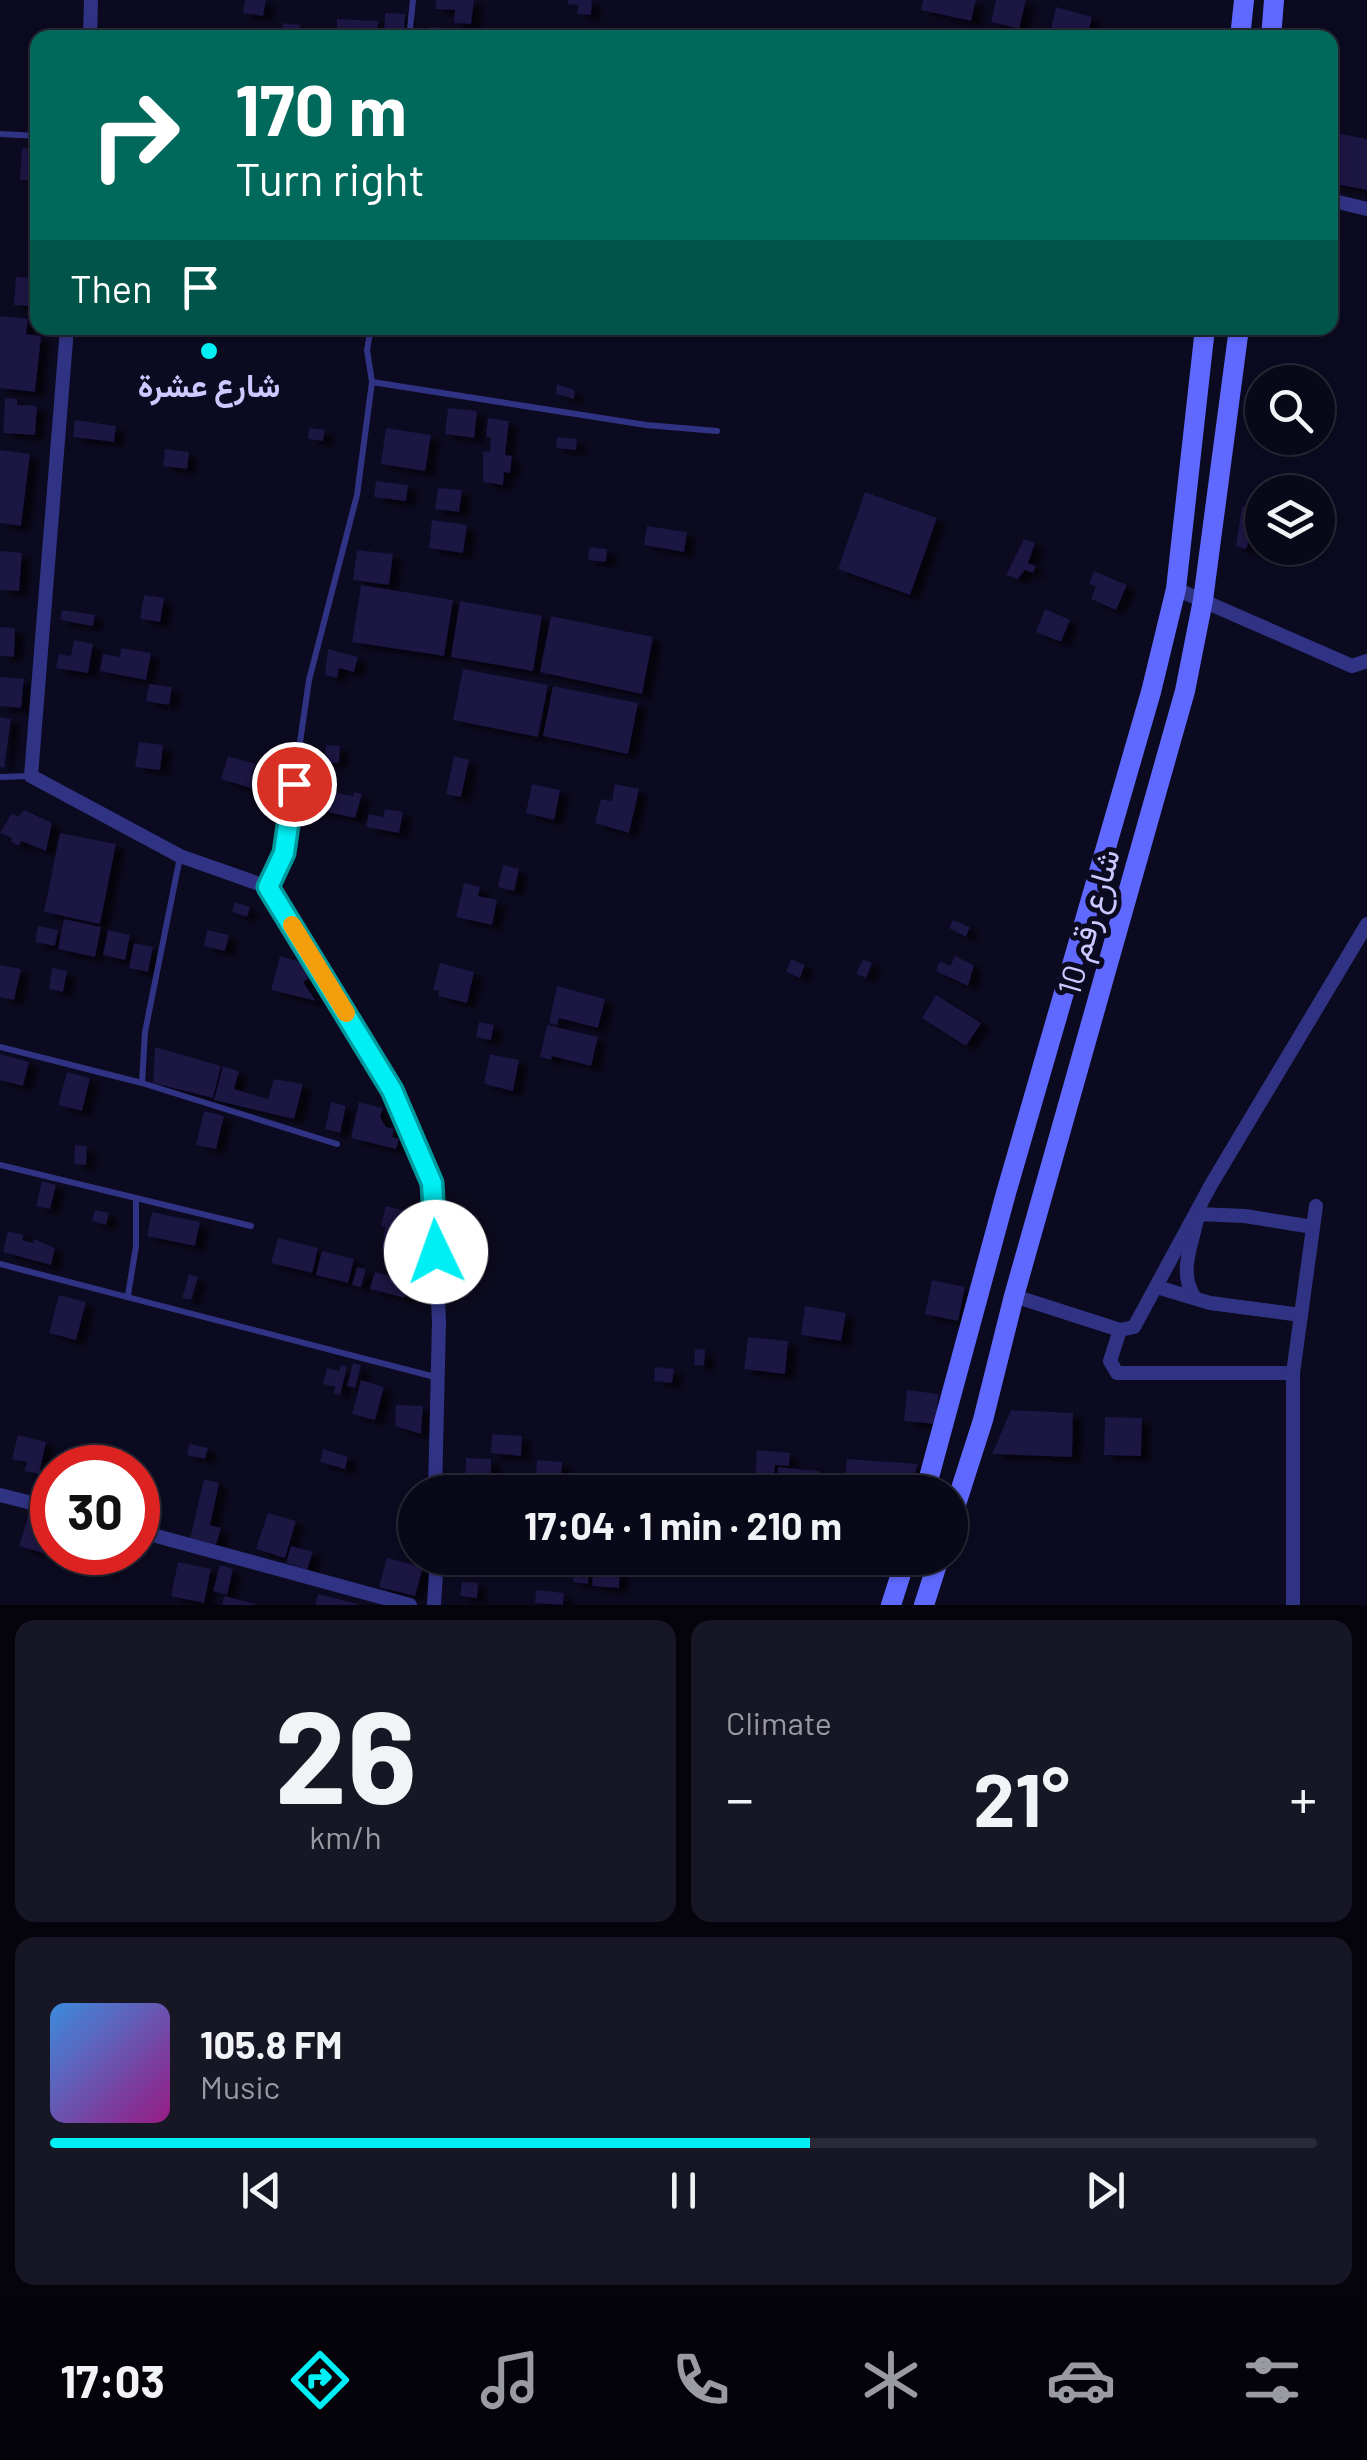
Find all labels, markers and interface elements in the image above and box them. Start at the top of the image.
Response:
text: 170 m [235,66,407,150]
icon: right [70,70,200,200]
text: Turn right [235,151,425,205]
icon: arrive [173,260,228,315]
text: Then [70,265,153,311]
marker: شارع عشرة [198,340,220,362]
place label: شارع عشرة [138,365,280,408]
map controls [1245,365,1335,565]
button: search [1245,365,1335,455]
button: layers [1245,475,1335,565]
pin [252,742,337,827]
icon: arrive [267,757,322,812]
street label: شارع رقم 10 [1048,844,1131,1000]
position arrow [384,1200,488,1304]
speed limit sign: 30 [30,1445,160,1575]
text: 17:04 · 1 min · 210 m [524,1502,842,1548]
text: 26 [274,1674,417,1830]
text: Climate [726,1703,832,1741]
text: 21° [973,1752,1070,1842]
text: − [726,1764,754,1830]
text: + [1289,1764,1317,1830]
text: km/h [309,1817,382,1855]
text: 105.8 FM [200,2021,342,2067]
text: Music [200,2067,280,2105]
icon: previous [234,2163,289,2218]
icon: pause [656,2163,711,2218]
icon: next [1078,2163,1133,2218]
icon: directions [285,2345,355,2415]
icon: music [475,2345,545,2415]
icon: phone [666,2345,736,2415]
icon: climate [856,2345,926,2415]
icon: car [1046,2345,1116,2415]
icon: filters [1237,2345,1307,2415]
text: 17:03 [60,2353,165,2407]

